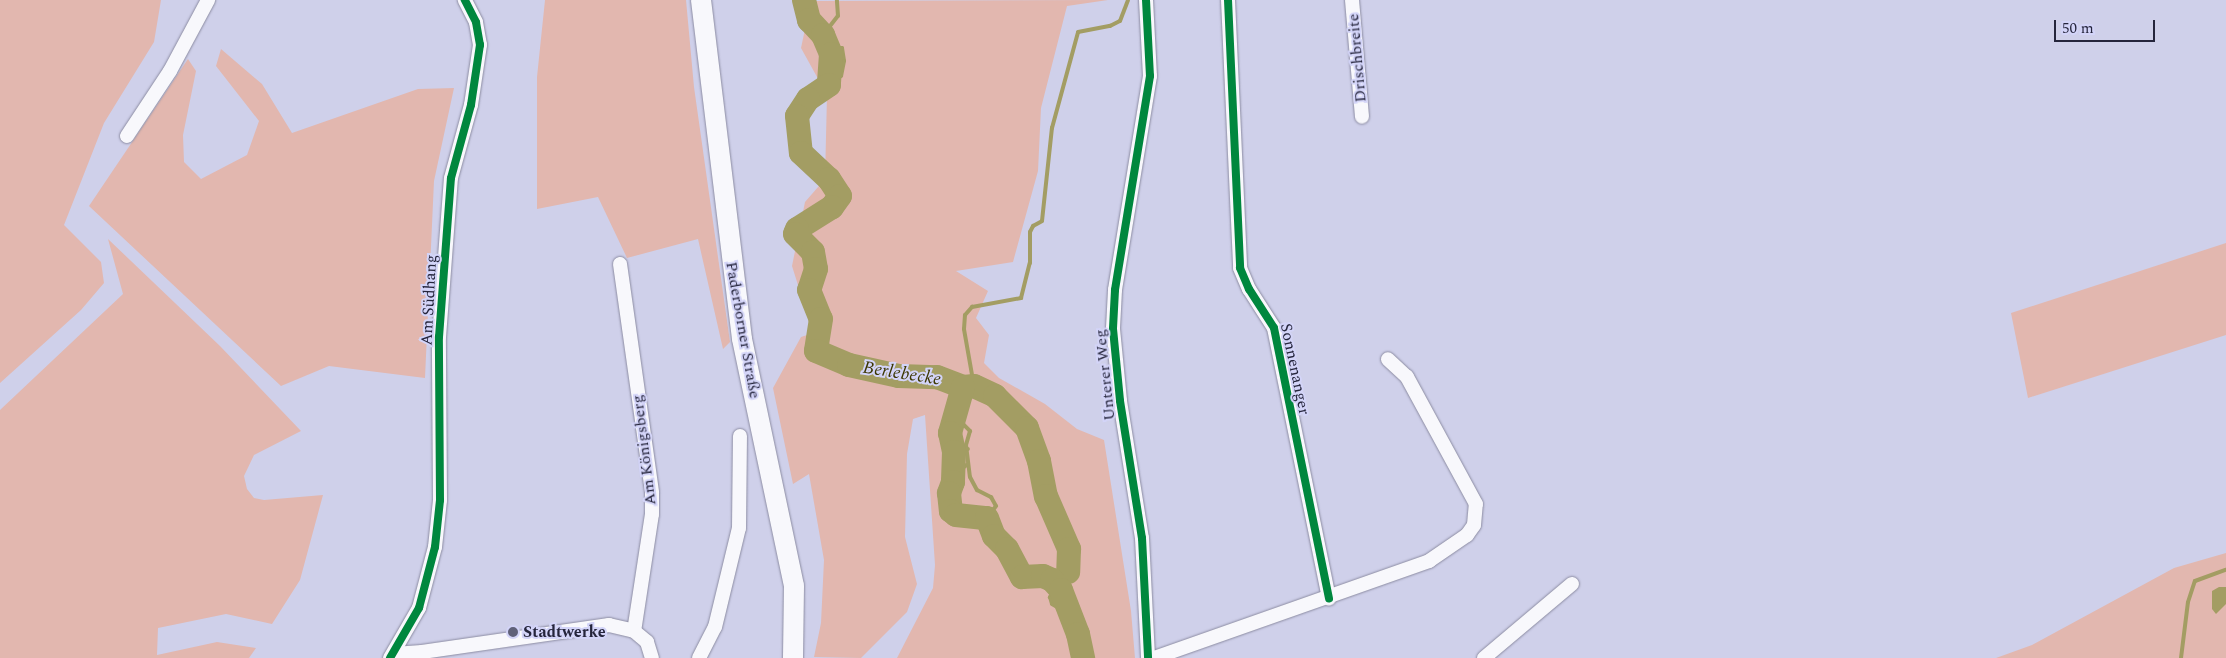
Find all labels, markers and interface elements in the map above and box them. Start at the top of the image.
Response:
scale bar [2056,10,2157,42]
street label: Drischbreite [1344,13,1370,103]
text: 50 m [2062,17,2094,40]
street label: Am Südhang [417,254,441,346]
street label: Paderborner Straße [722,260,764,400]
street label: Sonnenanger [1276,322,1314,416]
street label: Unterer Weg [1091,328,1119,422]
water label: Berlebecke [861,357,943,391]
street label: Am Königsberg [628,394,660,506]
place label: Stadtwerke [523,622,606,642]
marker: Stadtwerke [507,626,519,638]

